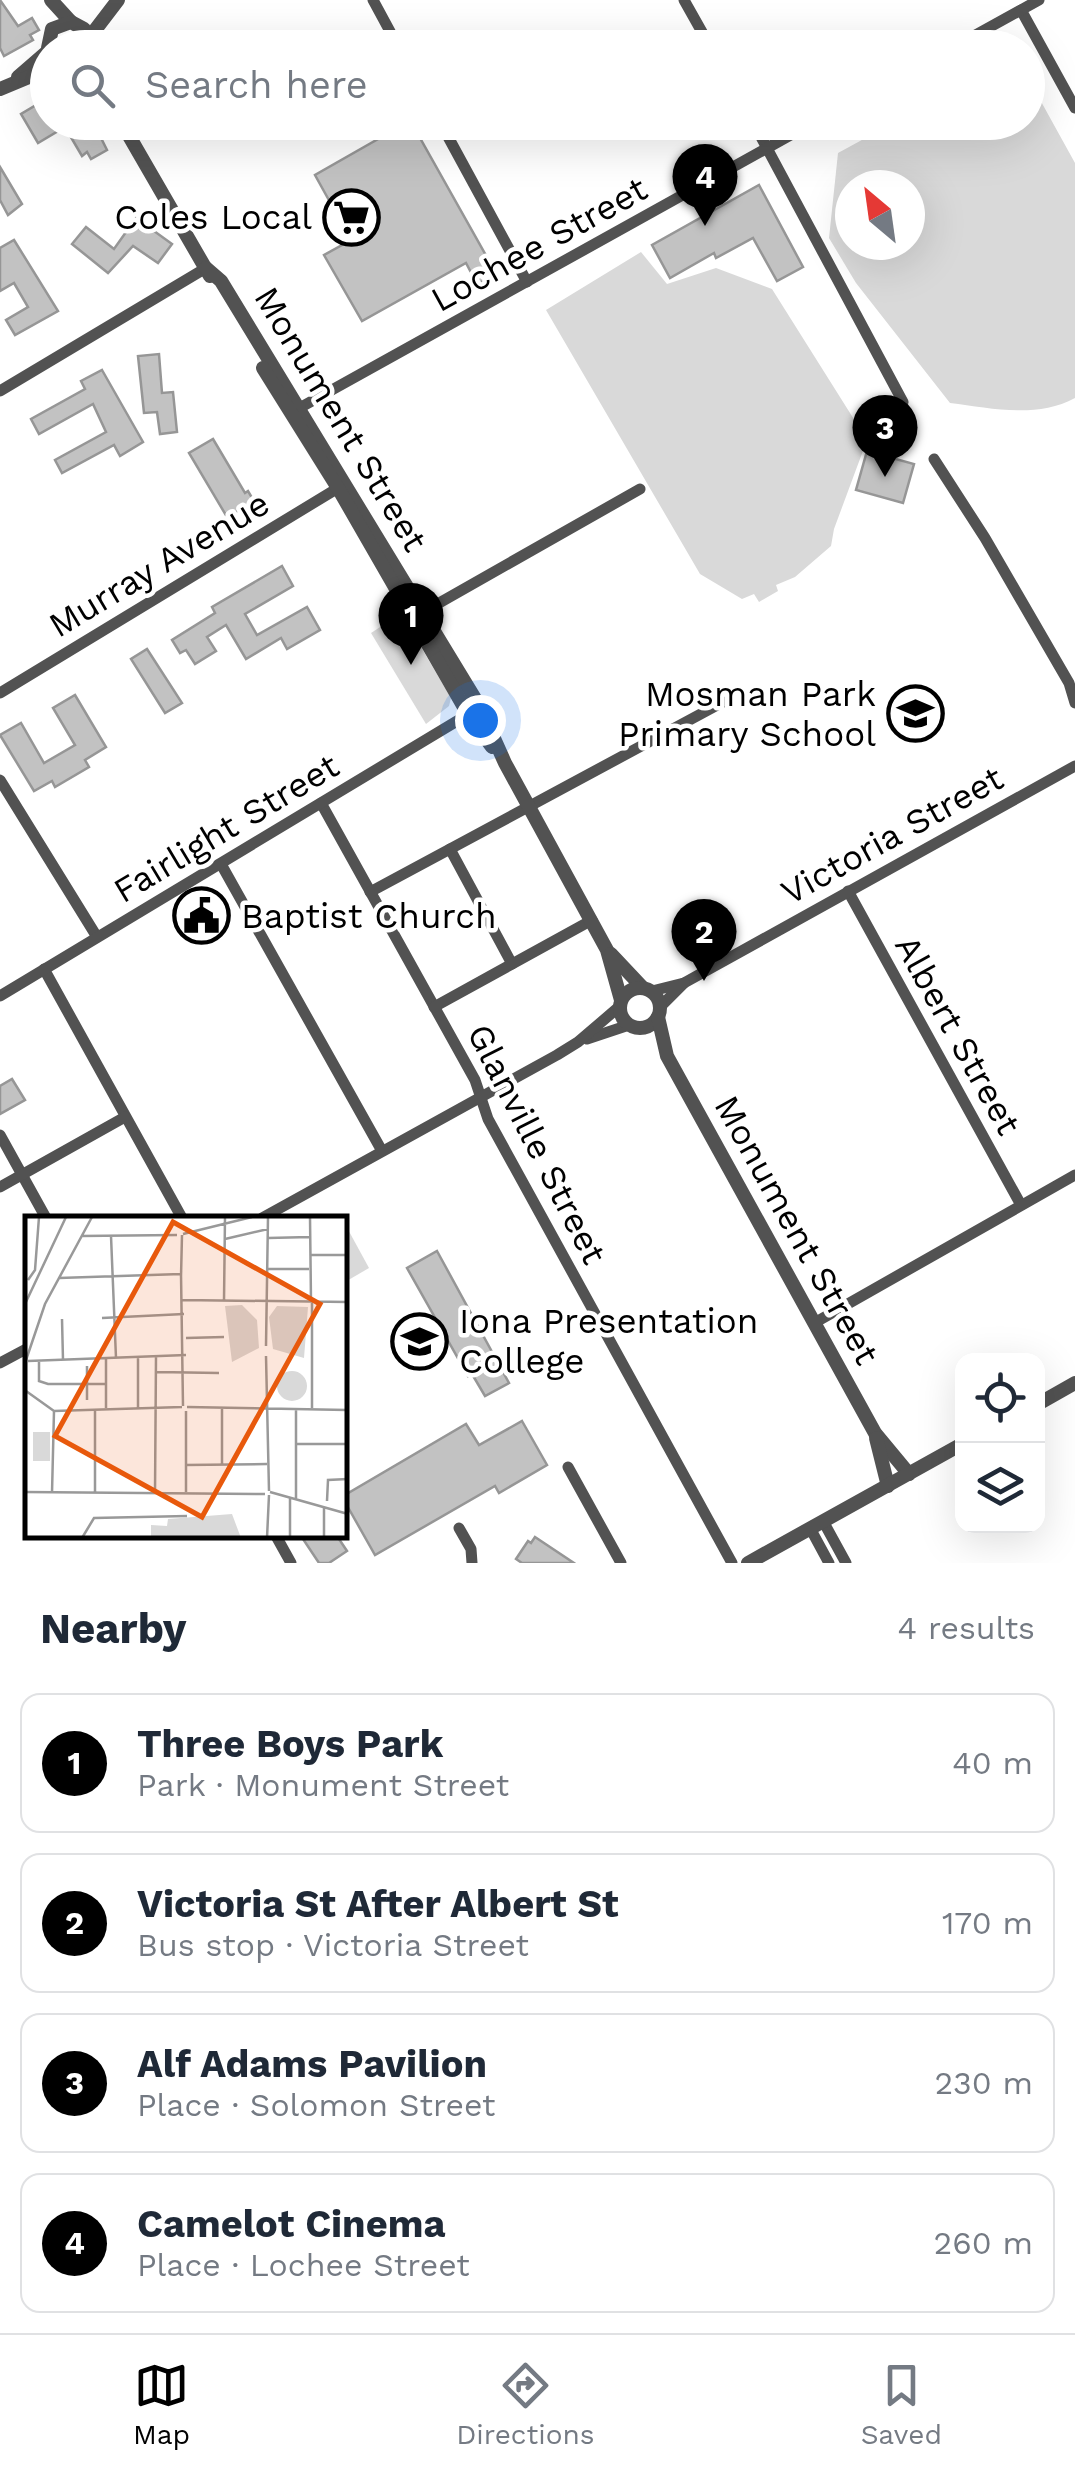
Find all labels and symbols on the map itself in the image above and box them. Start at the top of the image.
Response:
pin: 4 [672,144,738,226]
street label: Lochee Street [424,167,655,321]
north arrow [835,170,925,260]
supermarket icon: Coles Local [321,187,381,247]
place label: Coles Local [114,196,312,238]
street label: Monument Street [246,279,437,559]
pin: 3 [852,394,918,477]
street label: Murray Avenue [41,482,277,646]
pin: 1 [378,582,444,665]
place label: Mosman Park Primary School [618,673,876,755]
school or university icon: Mosman Park Primary School [885,684,945,744]
your location [455,695,506,746]
street label: Fairlight Street [106,744,346,912]
street label: Victoria Street [774,757,1011,913]
public building icon: Baptist Church [172,886,232,946]
place label: Baptist Church [241,895,497,937]
pin: 2 [672,898,736,981]
street label: Albert Street [886,928,1030,1142]
street label: Glanville Street [458,1017,616,1271]
street label: Monument Street [706,1088,888,1372]
inset map [25,1216,348,1538]
place label: Iona Presentation College [459,1300,758,1382]
school or university icon: Iona Presentation College [390,1311,450,1371]

